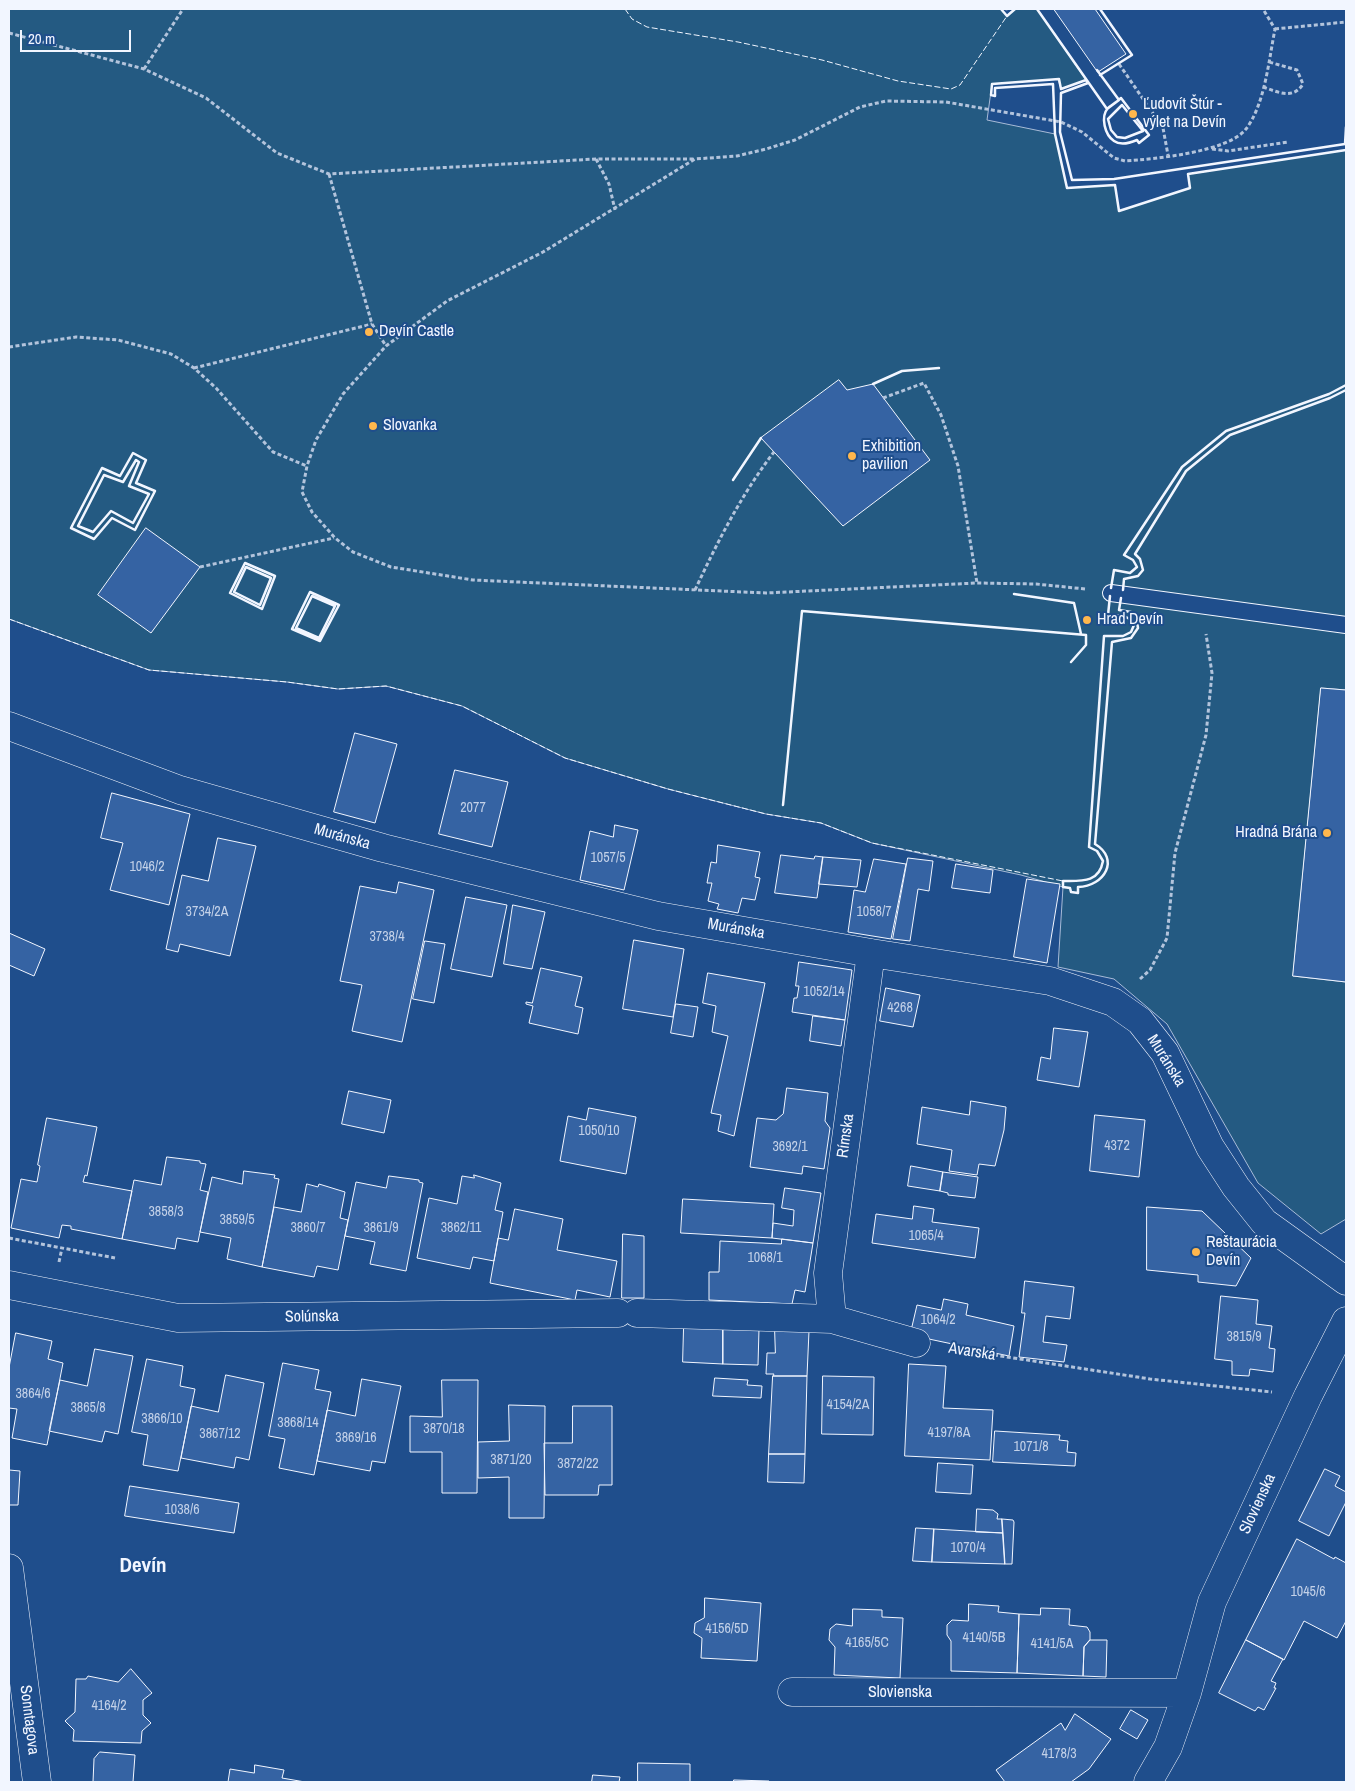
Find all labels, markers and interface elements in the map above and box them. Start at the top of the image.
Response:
scale bar [22,20,134,52]
text: 20 m [28,28,55,49]
place label: Ľudovít Štúr - výlet na Devín [1143,95,1226,133]
marker: Ľudovít Štúr - výlet na Devín [1127,108,1139,120]
place label: Devín Castle [379,322,454,342]
marker: Devín Castle [363,326,375,338]
place label: Slovanka [383,416,437,436]
marker: Slovanka [367,420,379,432]
place label: Exhibition pavilion [862,437,921,475]
marker: Exhibition pavilion [846,450,858,462]
place label: Hrad Devín [1097,610,1163,630]
marker: Hrad Devín [1081,614,1093,626]
house number: 2077 [460,800,486,816]
street label: Muránska [312,820,372,854]
place label: Hradná Brána [1235,823,1317,843]
marker: Hradná Brána [1321,827,1333,839]
house number: 1057/5 [590,850,626,866]
house number: 1046/2 [129,859,165,875]
house number: 3734/2A [186,904,228,920]
house number: 1058/7 [856,904,892,920]
street label: Muránska [706,915,766,943]
house number: 3738/4 [369,929,405,945]
house number: 1052/14 [803,984,845,1000]
house number: 4268 [887,1000,913,1016]
street label: Muránska [1143,1031,1189,1091]
street label: Rímska [833,1113,859,1159]
house number: 1050/10 [578,1123,620,1139]
house number: 4372 [1104,1138,1130,1154]
house number: 3692/1 [772,1139,808,1155]
house number: 3858/3 [148,1204,184,1220]
house number: 3859/5 [219,1212,255,1228]
house number: 3860/7 [290,1220,326,1236]
house number: 3861/9 [363,1220,399,1236]
house number: 3862/11 [441,1220,481,1236]
house number: 1065/4 [908,1228,944,1244]
place label: Reštaurácia Devín [1206,1233,1277,1271]
marker: Reštaurácia Devín [1190,1246,1202,1258]
house number: 1068/1 [747,1250,783,1266]
street label: Solúnska [285,1307,339,1327]
house number: 1064/2 [920,1312,956,1328]
house number: 3815/9 [1226,1329,1262,1345]
street label: Avarská [947,1339,997,1365]
house number: 3864/6 [15,1386,51,1402]
house number: 4154/2A [827,1397,869,1413]
house number: 3865/8 [70,1400,106,1416]
house number: 3866/10 [141,1411,183,1427]
house number: 3868/14 [277,1415,319,1431]
house number: 3870/18 [423,1421,465,1437]
house number: 4197/8A [928,1425,970,1441]
house number: 3867/12 [199,1426,241,1442]
house number: 3869/16 [335,1430,377,1446]
house number: 1071/8 [1013,1439,1049,1455]
house number: 3871/20 [490,1452,532,1468]
house number: 3872/22 [557,1456,599,1472]
street label: Slovienska [1236,1471,1280,1537]
house number: 1038/6 [164,1502,200,1518]
house number: 1070/4 [950,1540,986,1556]
district label: Devín [120,1553,166,1579]
house number: 1045/6 [1290,1584,1326,1600]
house number: 4156/5D [705,1621,749,1637]
house number: 4140/5B [963,1630,1005,1646]
house number: 4165/5C [845,1635,889,1651]
house number: 4141/5A [1031,1636,1073,1652]
street label: Slovienska [868,1683,932,1703]
street label: Sonntagova [15,1684,43,1756]
house number: 4164/2 [91,1698,127,1714]
house number: 4178/3 [1041,1746,1077,1762]

